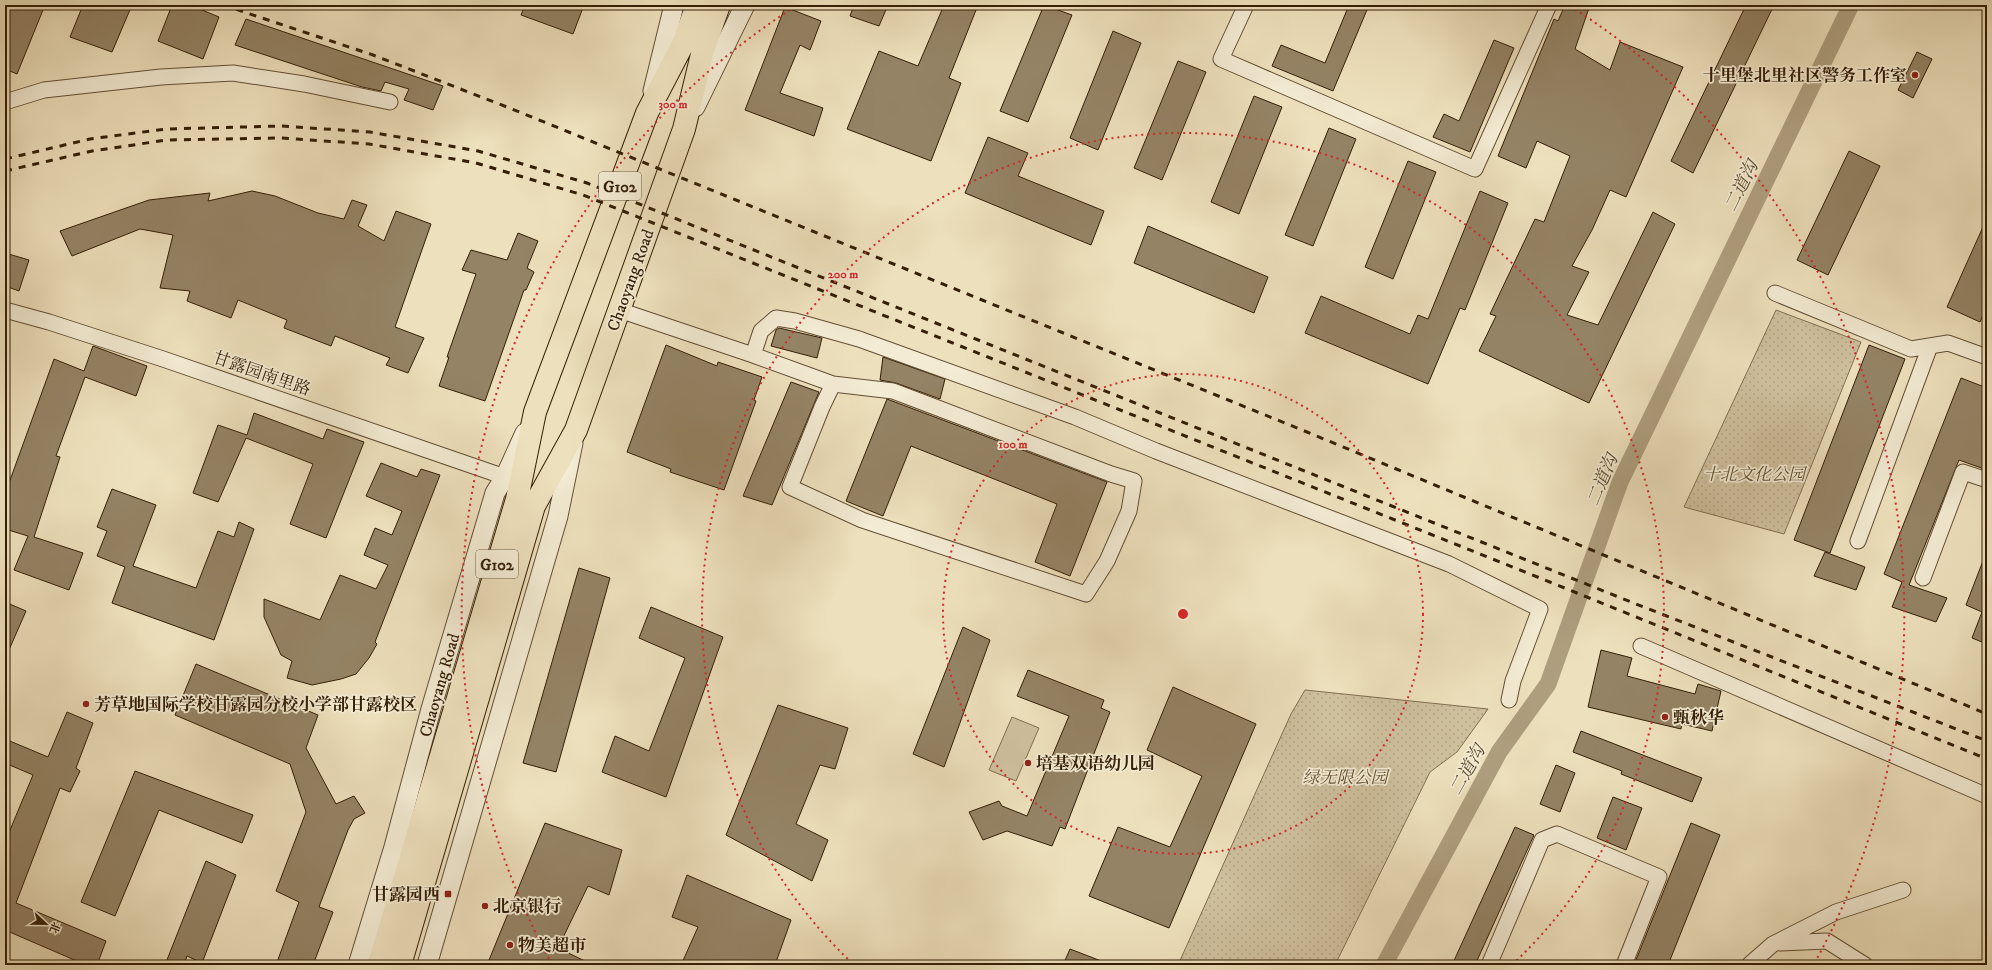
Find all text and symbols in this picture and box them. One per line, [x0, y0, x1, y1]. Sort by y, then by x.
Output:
place label: 十里堡北里社区警务工作室 [1703, 65, 1907, 87]
marker: 十里堡北里社区警务工作室 [1910, 70, 1920, 80]
text: 300 m [659, 97, 687, 112]
water label: 二道沟 [1720, 155, 1765, 216]
road number: G102 [599, 172, 641, 200]
street label: Chaoyang Road [602, 226, 660, 334]
text: 200 m [828, 267, 858, 282]
street label: 甘露园南里路 [210, 347, 313, 401]
text: 100 m [999, 437, 1027, 452]
water label: 二道沟 [1583, 448, 1624, 510]
park label: 十北文化公园 [1703, 464, 1808, 486]
road number: G102 [476, 550, 518, 578]
centre of rings [1176, 607, 1190, 621]
street label: Chaoyang Road [415, 630, 465, 740]
place label: 芳草地国际学校甘露园分校小学部甘露校区 [94, 694, 417, 716]
marker: 芳草地国际学校甘露园分校小学部甘露校区 [81, 699, 91, 709]
place label: 甄秋华 [1673, 707, 1724, 729]
marker: 甄秋华 [1660, 712, 1670, 722]
water label: 二道沟 [1445, 739, 1492, 799]
place label: 培基双语幼儿园 [1036, 753, 1155, 775]
marker: 培基双语幼儿园 [1023, 758, 1033, 768]
park label: 绿无限公园 [1303, 767, 1390, 789]
place label: 甘露园西 [372, 884, 440, 906]
marker: 甘露园西 [443, 889, 453, 899]
place label: 北京银行 [493, 896, 561, 918]
marker: 北京银行 [480, 901, 490, 911]
north arrow [26, 904, 66, 944]
text: 北 [46, 920, 63, 935]
place label: 物美超市 [518, 935, 586, 957]
marker: 物美超市 [505, 940, 515, 950]

